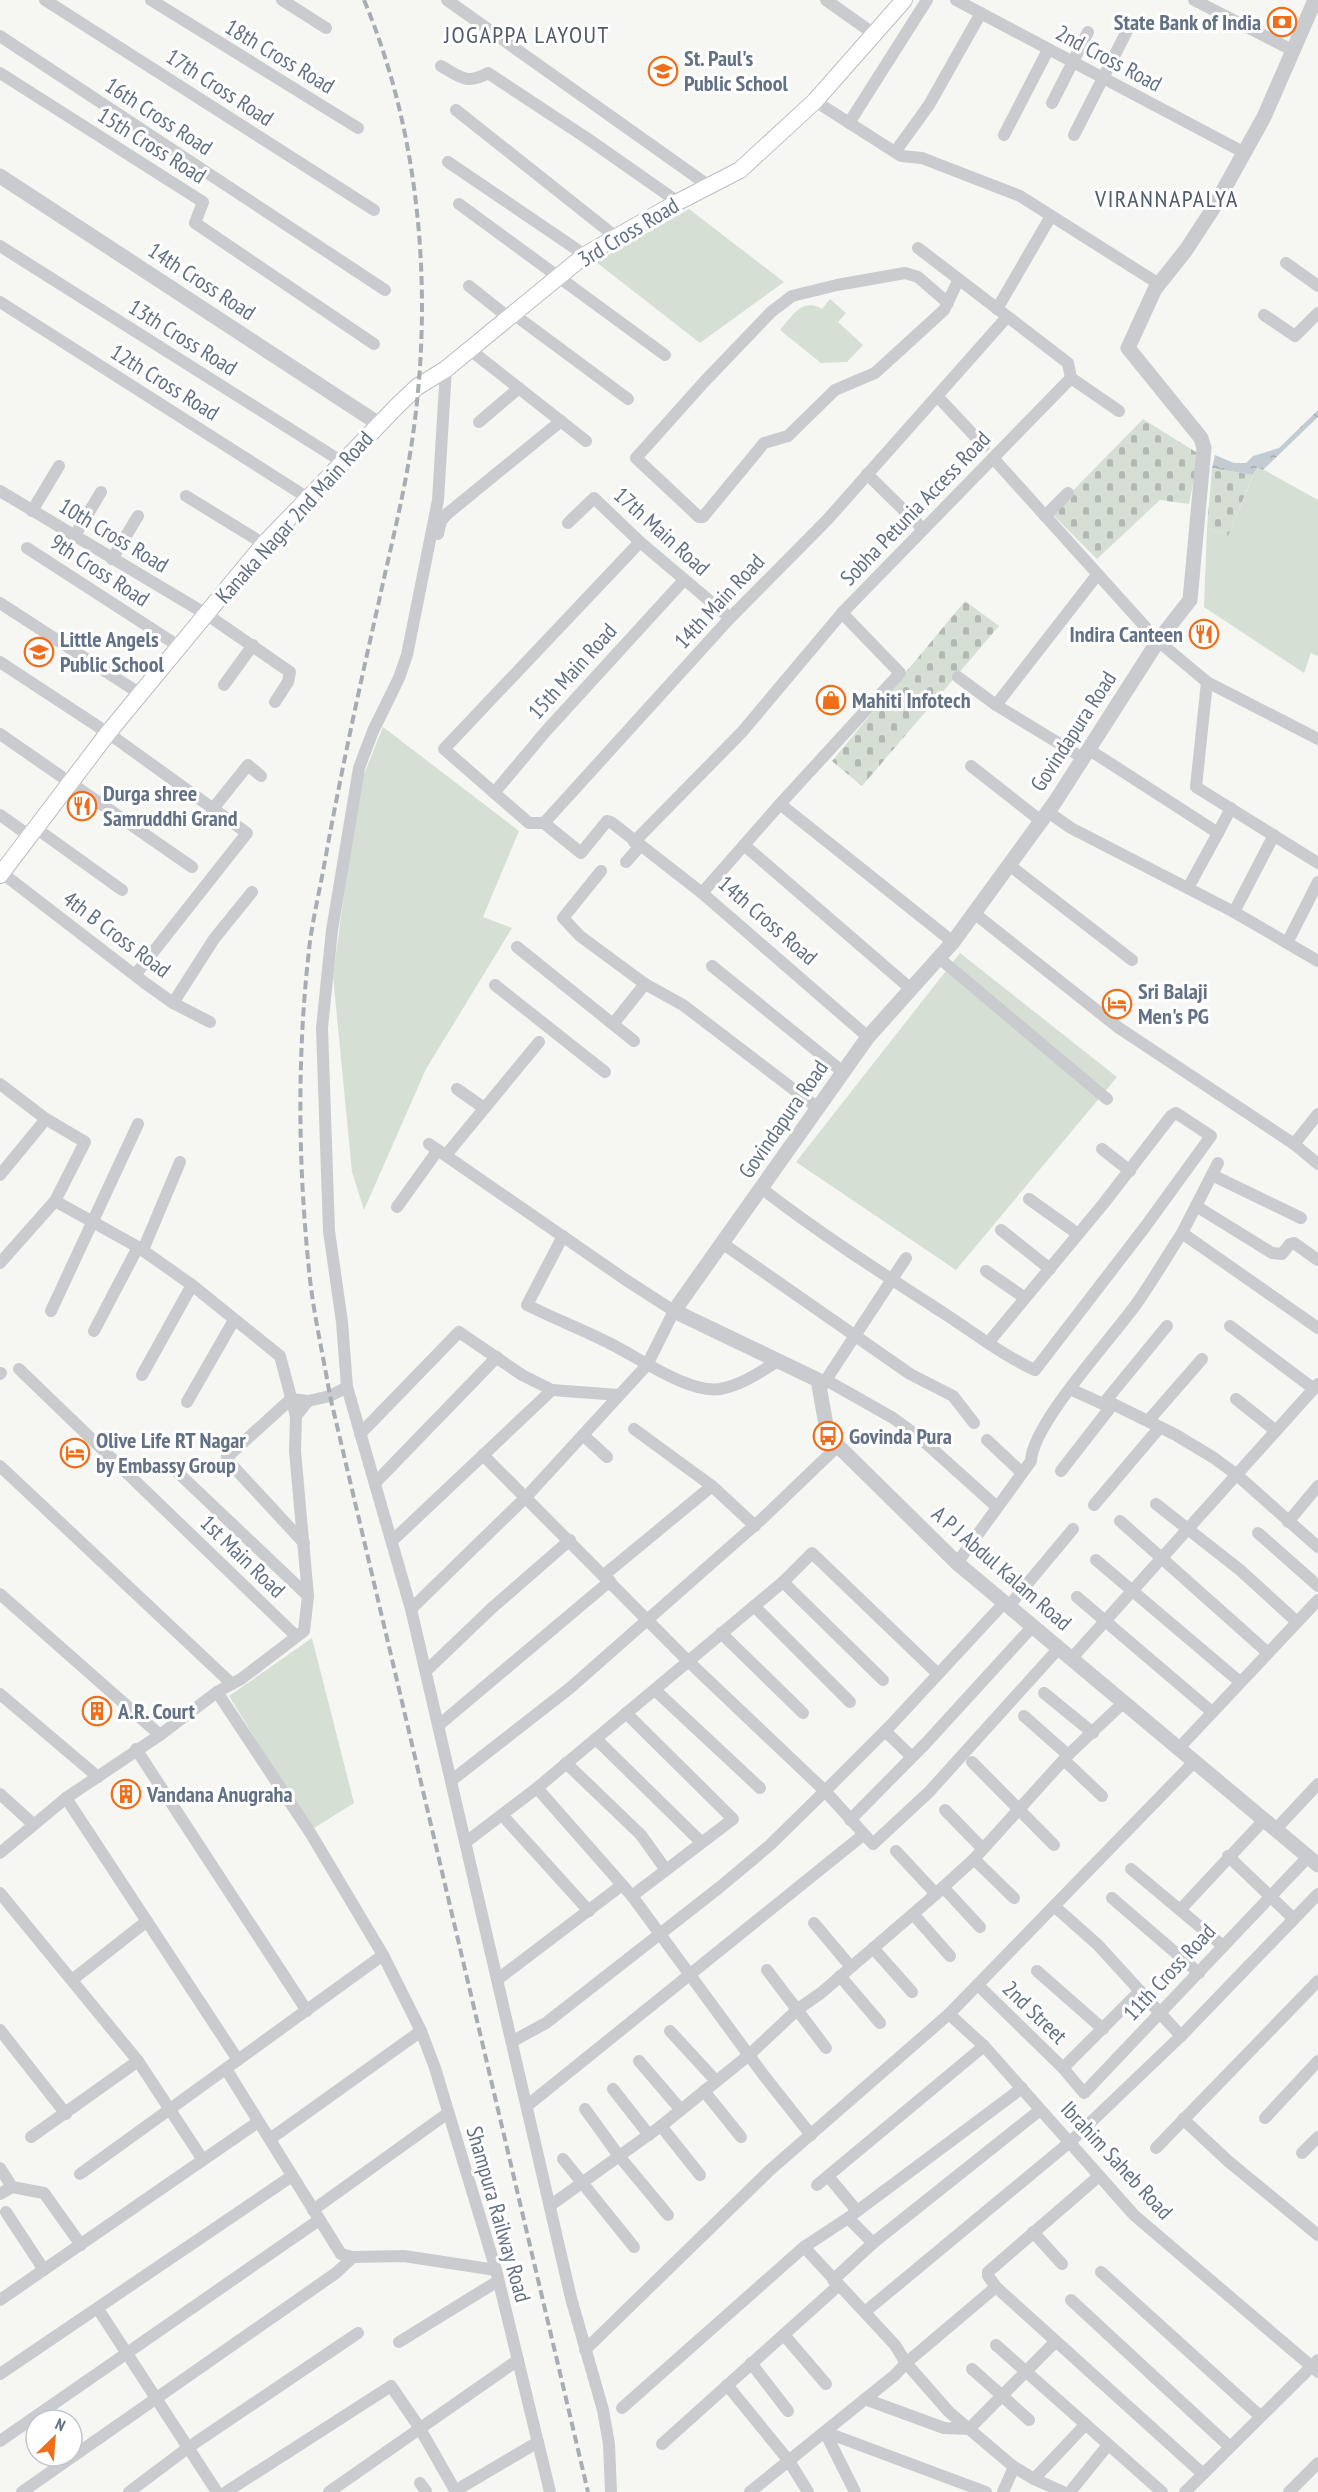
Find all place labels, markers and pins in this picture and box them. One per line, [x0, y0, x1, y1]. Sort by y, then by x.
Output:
bank icon: State Bank of India [1266, 6, 1298, 38]
place label: State Bank of India [1114, 8, 1261, 36]
place label: St. Paul's Public School [684, 44, 788, 97]
school or university icon: St. Paul's Public School [647, 55, 679, 87]
restaurant icon: Indira Canteen [1188, 618, 1220, 650]
place label: Indira Canteen [1069, 620, 1183, 648]
place label: Little Angels Public School [60, 625, 164, 678]
school or university icon: Little Angels Public School [23, 636, 55, 668]
shop icon: Mahiti Infotech [815, 684, 847, 716]
place label: Mahiti Infotech [852, 686, 971, 714]
place label: Durga shree Samruddhi Grand [103, 779, 238, 832]
restaurant icon: Durga shree Samruddhi Grand [66, 790, 98, 822]
place label: Sri Balaji Men's PG [1138, 977, 1209, 1030]
hotel icon: Sri Balaji Men's PG [1101, 988, 1133, 1020]
bus stop icon: Govinda Pura [812, 1420, 844, 1452]
place label: Govinda Pura [849, 1422, 952, 1450]
place label: Olive Life RT Nagar by Embassy Group [96, 1426, 246, 1479]
hotel icon: Olive Life RT Nagar by Embassy Group [59, 1437, 91, 1469]
building icon: A.R. Court [81, 1695, 113, 1727]
place label: A.R. Court [117, 1697, 196, 1725]
building icon: Vandana Anugraha [110, 1778, 142, 1810]
place label: Vandana Anugraha [146, 1780, 293, 1808]

